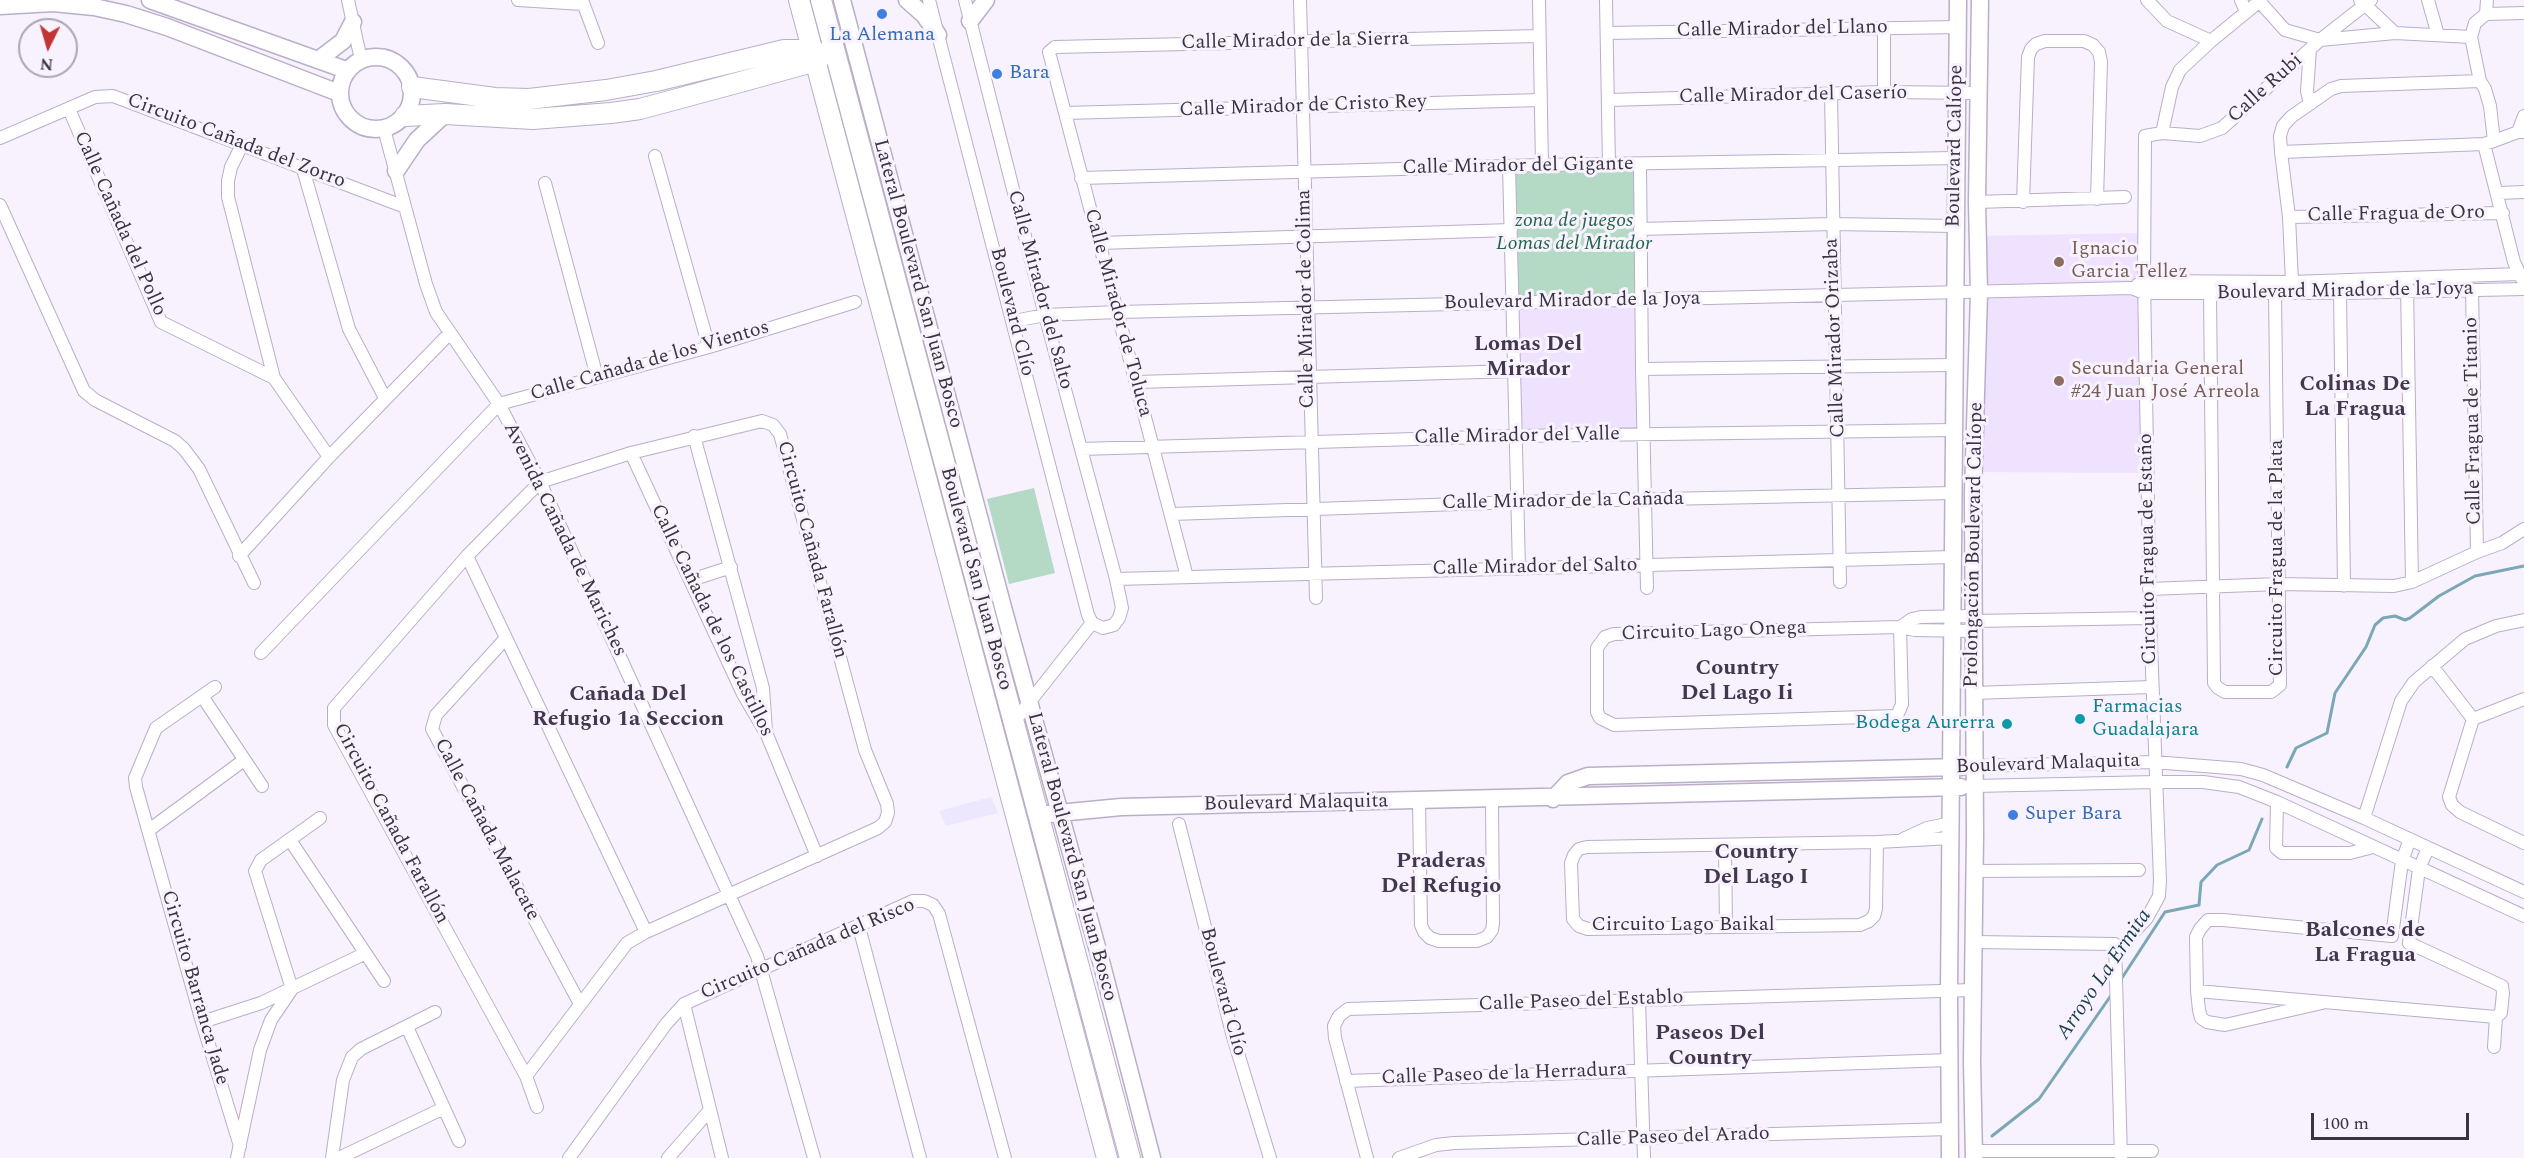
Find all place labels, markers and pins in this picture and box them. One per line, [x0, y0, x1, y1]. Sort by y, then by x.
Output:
marker: La Alemana [875, 7, 889, 21]
place label: La Alemana [829, 24, 935, 48]
place label: Bara [1009, 62, 1050, 86]
marker: Bara [990, 67, 1004, 81]
place label: Ignacio Garcia Tellez [2071, 238, 2188, 285]
marker: Ignacio Garcia Tellez [2052, 255, 2066, 269]
place label: Secundaria General #24 Juan José Arreola [2071, 358, 2260, 405]
marker: Secundaria General #24 Juan José Arreola [2052, 374, 2066, 388]
place label: Farmacias Guadalajara [2092, 696, 2199, 743]
place label: Bodega Aurerra [1855, 712, 1995, 736]
marker: Farmacias Guadalajara [2073, 712, 2087, 726]
marker: Bodega Aurerra [2000, 717, 2014, 731]
place label: Super Bara [2025, 803, 2122, 827]
marker: Super Bara [2006, 808, 2020, 822]

